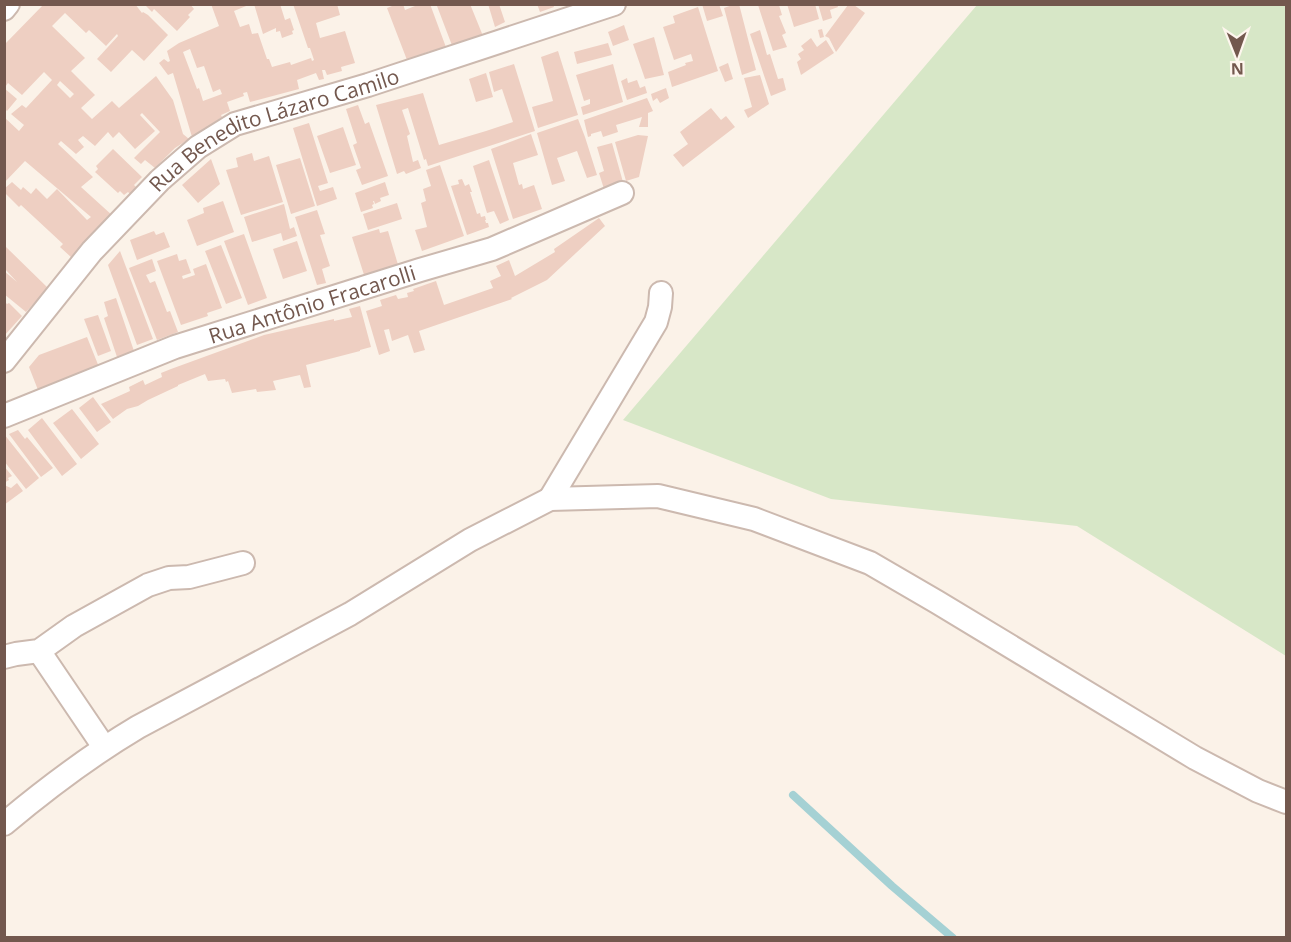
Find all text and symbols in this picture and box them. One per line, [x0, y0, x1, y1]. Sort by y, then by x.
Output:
north arrow [1207, 24, 1267, 84]
text: N [1231, 58, 1244, 80]
street label: Rua Benedito Lázaro Camilo [142, 62, 403, 198]
street label: Rua Antônio Fracarolli [205, 258, 419, 350]

